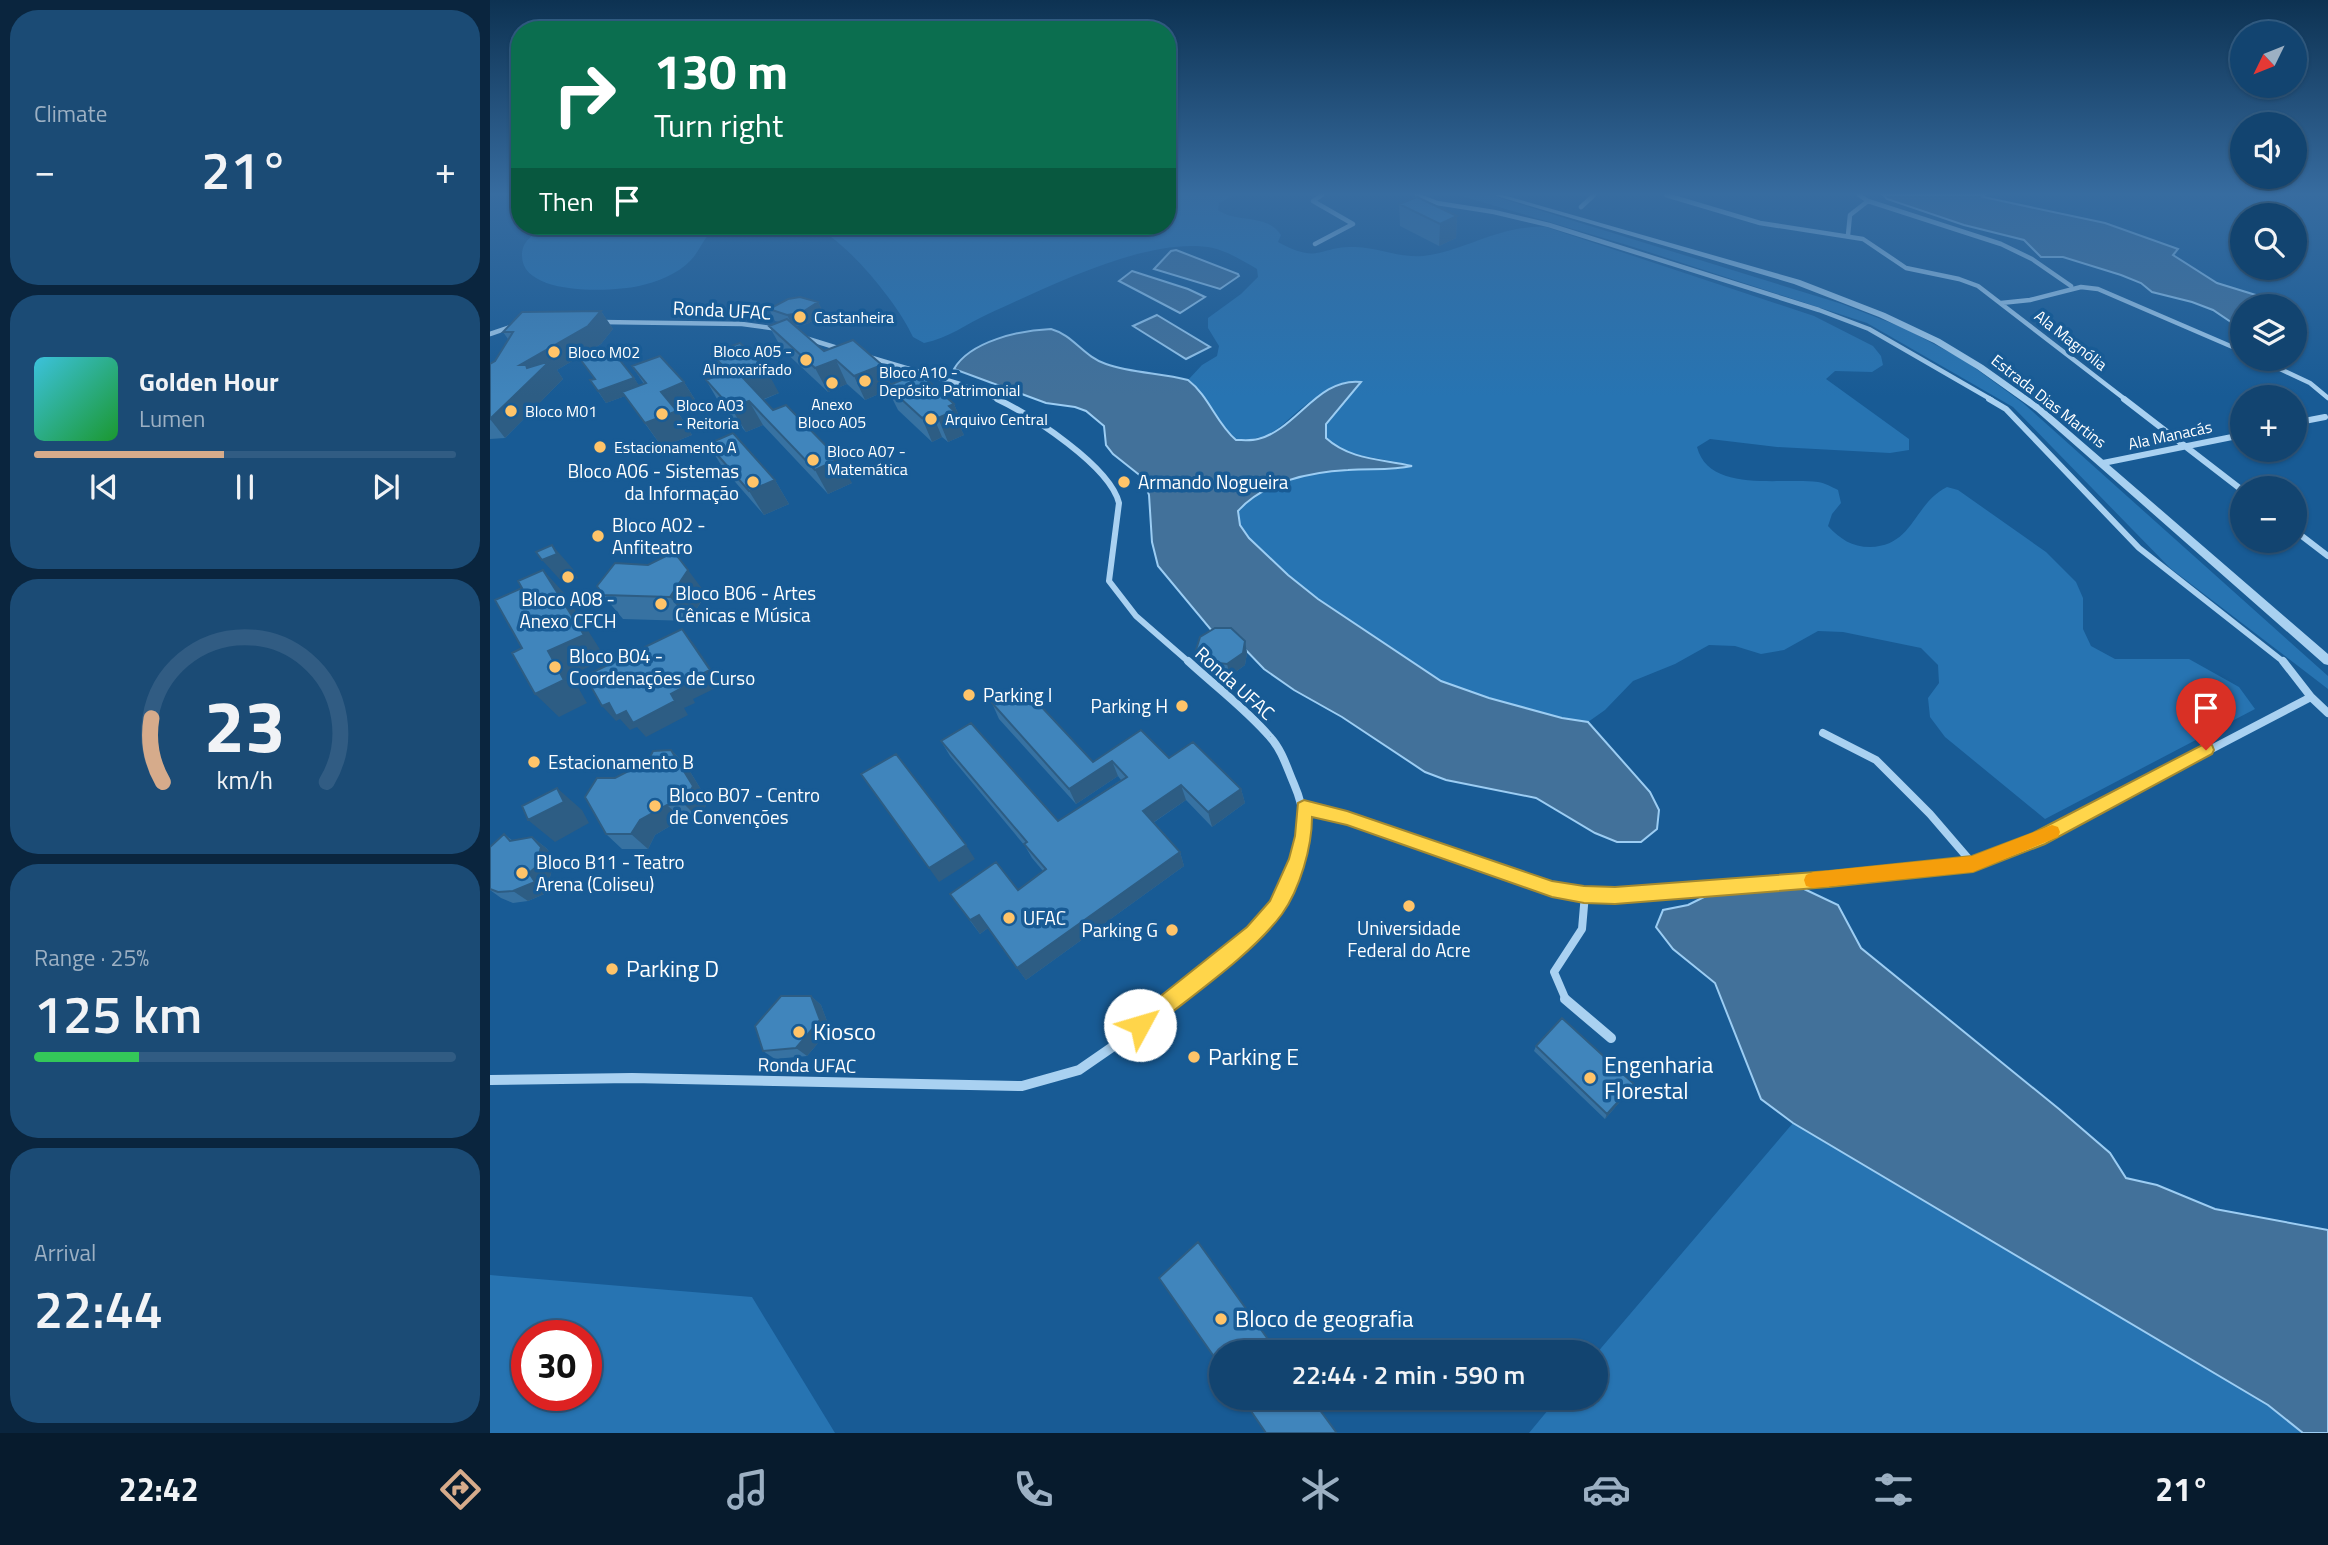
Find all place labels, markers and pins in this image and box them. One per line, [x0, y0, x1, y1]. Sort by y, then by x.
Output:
place label: Castanheira [814, 305, 894, 329]
marker: Castanheira [792, 309, 808, 325]
place label: Bloco A05 - Almoxarifado [703, 339, 792, 381]
place label: Bloco M02 [568, 340, 640, 364]
marker: Bloco M02 [546, 344, 562, 360]
marker: Bloco A05 - Almoxarifado [798, 352, 814, 368]
place label: Bloco A10 - Depósito Patrimonial [879, 360, 1021, 402]
marker: Bloco A10 - Depósito Patrimonial [857, 373, 873, 389]
marker: Anexo Bloco A05 [824, 375, 840, 391]
place label: Anexo Bloco A05 [798, 392, 866, 434]
place label: Bloco A03 - Reitoria [676, 393, 744, 435]
place label: Bloco M01 [525, 399, 597, 423]
marker: Bloco M01 [503, 403, 519, 419]
marker: Bloco A03 - Reitoria [654, 406, 670, 422]
place label: Arquivo Central [945, 407, 1048, 431]
marker: Arquivo Central [923, 411, 939, 427]
place label: Estacionamento A [614, 435, 737, 459]
marker: Estacionamento A [592, 439, 608, 455]
place label: Bloco A07 - Matemática [827, 439, 908, 481]
marker: Bloco A07 - Matemática [805, 452, 821, 468]
place label: Bloco A06 - Sistemas da Informação [567, 456, 739, 507]
place label: Armando Nogueira [1138, 467, 1289, 496]
marker: Bloco A06 - Sistemas da Informação [745, 474, 761, 490]
marker: Armando Nogueira [1116, 474, 1132, 490]
place label: Bloco A02 - Anfiteatro [612, 510, 706, 561]
marker: Bloco A02 - Anfiteatro [590, 528, 606, 544]
marker: Bloco A08 - Anexo CFCH [560, 569, 576, 585]
place label: Bloco B06 - Artes Cênicas e Música [675, 578, 816, 629]
place label: Bloco A08 - Anexo CFCH [520, 584, 616, 635]
marker: Bloco B06 - Artes Cênicas e Música [653, 596, 669, 612]
place label: Bloco B04 - Coordenações de Curso [569, 641, 755, 692]
marker: Bloco B04 - Coordenações de Curso [547, 659, 563, 675]
pin [2176, 678, 2236, 750]
place label: Parking I [983, 680, 1052, 709]
marker: Parking I [961, 687, 977, 703]
place label: Parking H [1090, 691, 1168, 720]
marker: Parking H [1174, 698, 1190, 714]
place label: Estacionamento B [548, 747, 694, 776]
marker: Estacionamento B [526, 754, 542, 770]
place label: Bloco B07 - Centro de Convenções [669, 780, 820, 831]
marker: Bloco B07 - Centro de Convenções [647, 798, 663, 814]
place label: Bloco B11 - Teatro Arena (Coliseu) [536, 847, 685, 898]
marker: Bloco B11 - Teatro Arena (Coliseu) [514, 865, 530, 881]
marker: Universidade Federal do Acre [1401, 898, 1417, 914]
place label: UFAC [1023, 903, 1066, 932]
marker: UFAC [1001, 910, 1017, 926]
place label: Universidade Federal do Acre [1347, 913, 1471, 964]
place label: Parking G [1082, 915, 1158, 944]
marker: Parking G [1164, 922, 1180, 938]
place label: Parking D [626, 951, 719, 986]
marker: Parking D [604, 961, 620, 977]
place label: Kiosco [813, 1014, 876, 1049]
marker: Kiosco [791, 1024, 807, 1040]
place label: Parking E [1208, 1039, 1299, 1074]
place label: Engenharia Florestal [1604, 1047, 1714, 1108]
marker: Parking E [1186, 1049, 1202, 1065]
marker: Engenharia Florestal [1582, 1070, 1598, 1086]
place label: Bloco de geografia [1235, 1301, 1414, 1336]
marker: Bloco de geografia [1213, 1311, 1229, 1327]

